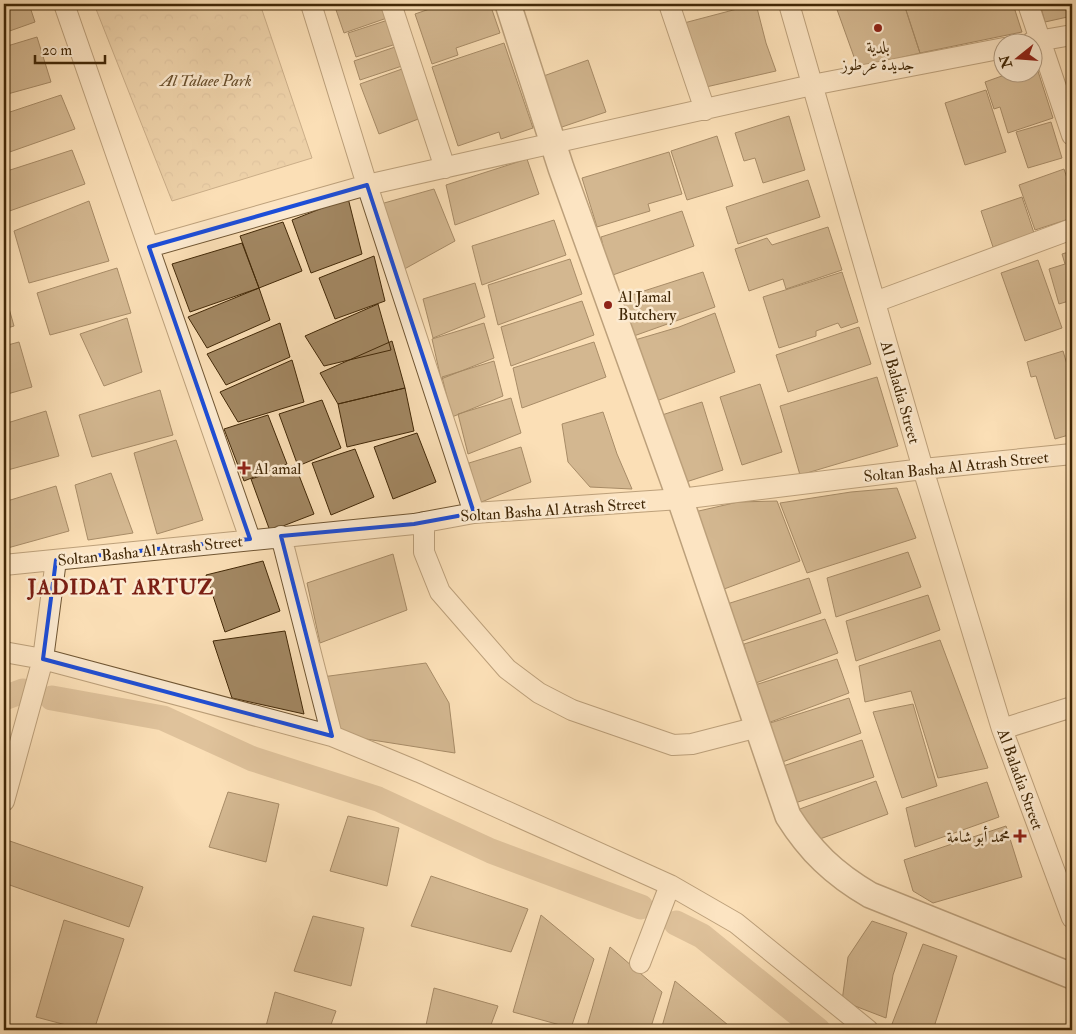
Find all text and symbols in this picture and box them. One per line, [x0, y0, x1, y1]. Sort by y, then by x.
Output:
marker: بلدية جديدة عرطوز [872, 22, 884, 34]
scale bar [35, 32, 105, 64]
north arrow [994, 32, 1044, 82]
place label: بلدية جديدة عرطوز [839, 37, 915, 76]
text: 20 m [42, 41, 72, 60]
text: N [996, 53, 1016, 71]
park label: Al Talaee Park [158, 71, 252, 91]
place label: Al Jamal Butchery [617, 287, 677, 325]
marker: Al Jamal Butchery [602, 299, 614, 311]
street label: Al Baladia Street [876, 338, 924, 446]
street label: Soltan Basha Al Atrash Street [863, 447, 1050, 487]
place label: Al amal [253, 459, 301, 479]
marker: Al amal [238, 462, 250, 474]
street label: Soltan Basha Al Atrash Street [460, 494, 647, 526]
street label: Soltan Basha Al Atrash Street [57, 531, 244, 571]
district label: JADIDAT ARTUZ [27, 574, 214, 601]
street label: Al Baladia Street [992, 725, 1048, 833]
place label: محمد أبو شامة [947, 825, 1010, 847]
marker: محمد أبو شامة [1014, 830, 1026, 842]

